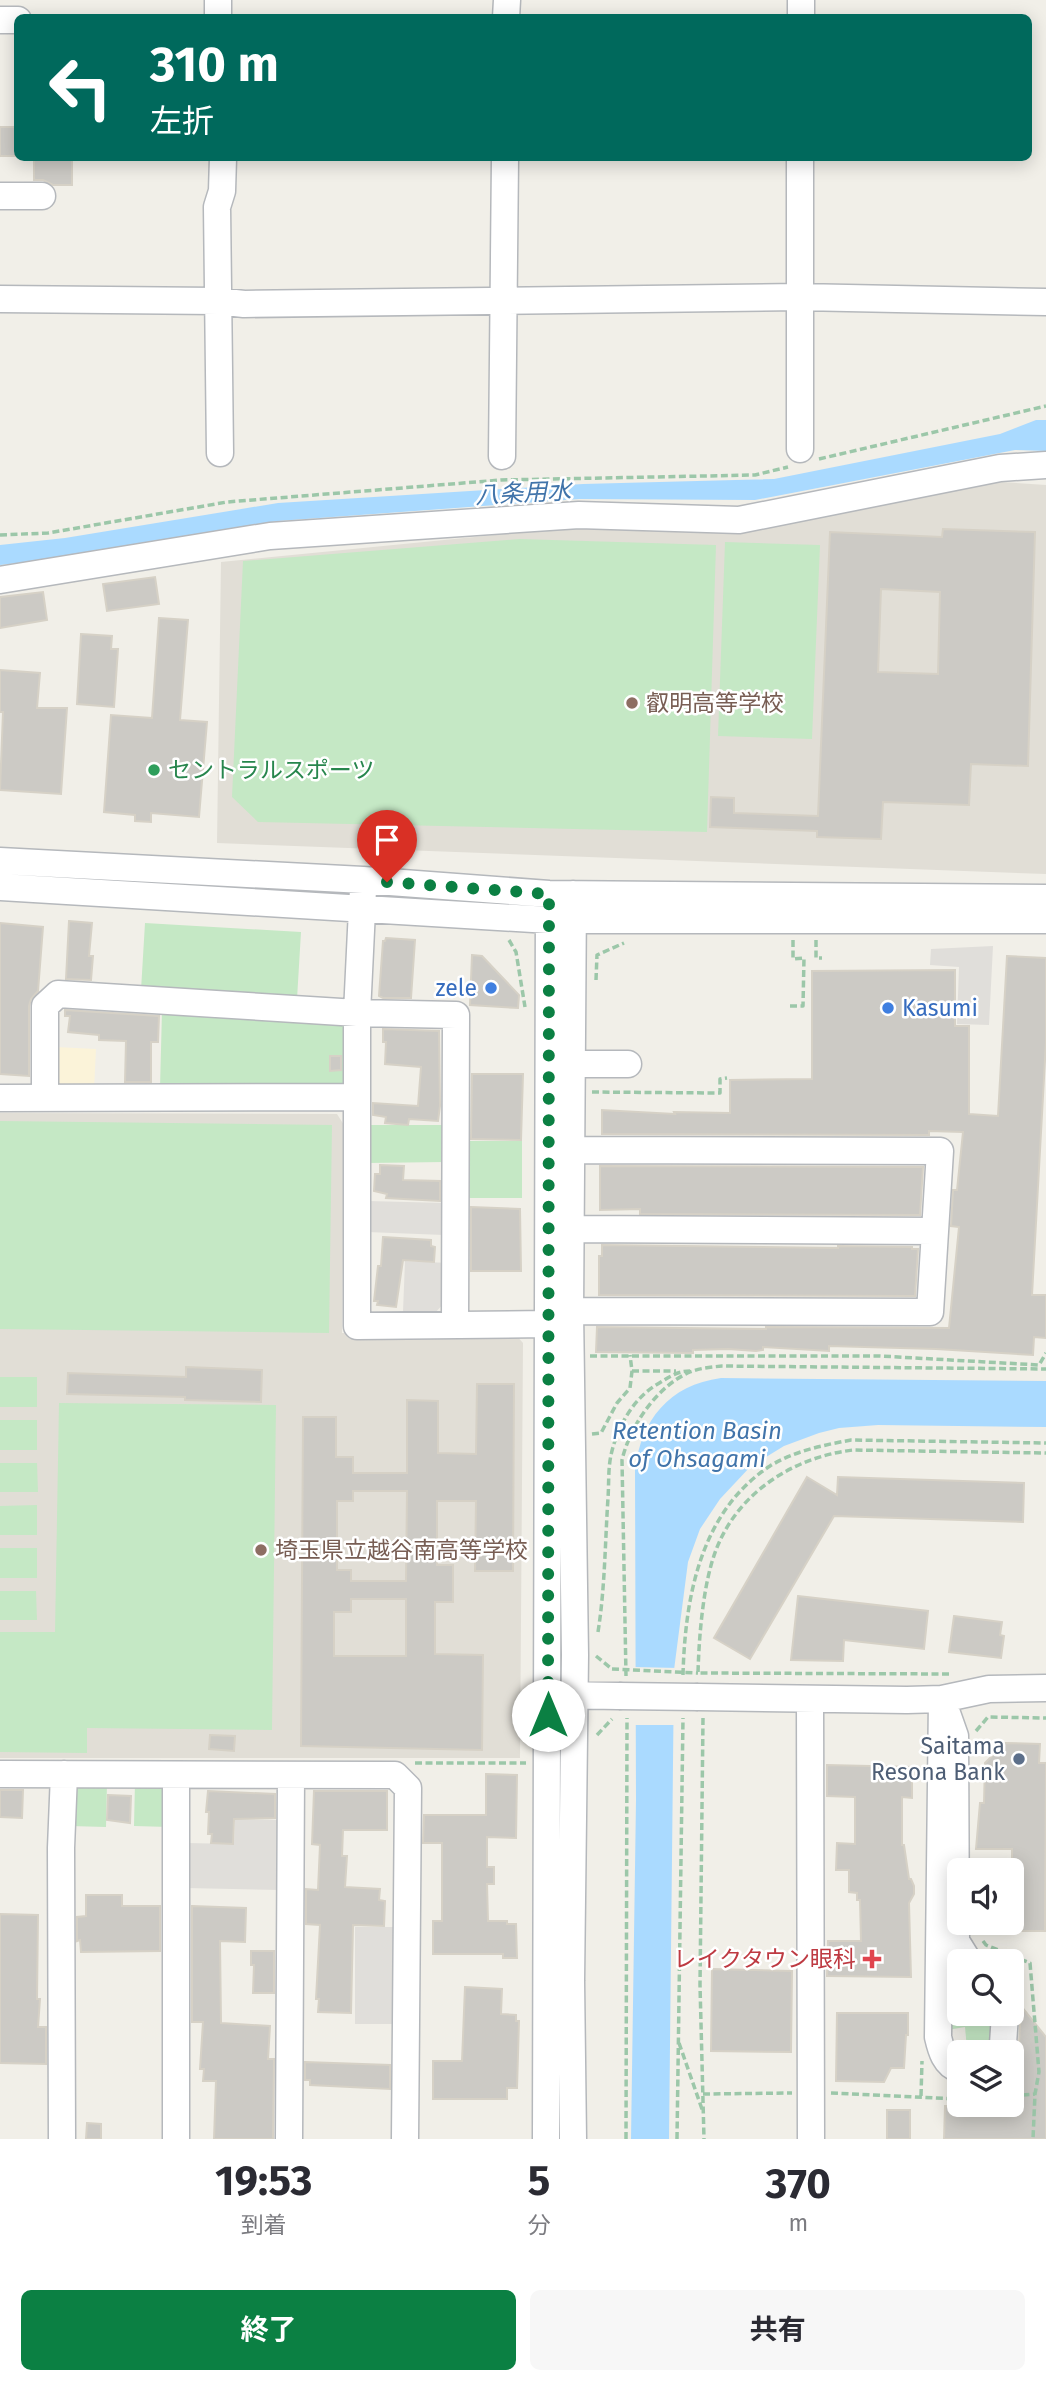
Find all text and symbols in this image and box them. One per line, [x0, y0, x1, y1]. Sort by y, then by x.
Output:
text: 310 m [150, 35, 279, 94]
icon: left [35, 42, 126, 133]
text: 左折 [150, 102, 214, 140]
water label: 八条用水 [474, 476, 575, 509]
place label: 叡明高等学校 [646, 689, 784, 717]
marker: 叡明高等学校 [624, 695, 640, 711]
place label: セントラルスポーツ [168, 756, 375, 784]
marker: セントラルスポーツ [146, 762, 162, 778]
pin [357, 810, 417, 882]
icon: arrive [368, 821, 406, 859]
place label: zele [435, 974, 477, 1002]
marker: zele [483, 980, 499, 996]
place label: Kasumi [902, 994, 978, 1022]
marker: Kasumi [880, 1000, 896, 1016]
water label: Retention Basin of Ohsagami [612, 1417, 782, 1473]
place label: 埼玉県立越谷南高等学校 [275, 1536, 528, 1564]
marker: 埼玉県立越谷南高等学校 [253, 1542, 269, 1558]
position arrow [511, 1678, 585, 1752]
place label: Saitama Resona Bank [871, 1732, 1005, 1786]
marker: Saitama Resona Bank [1011, 1751, 1027, 1767]
map controls [947, 1858, 1024, 2117]
button: sound [947, 1858, 1024, 1935]
place label: レイクタウン眼科 [673, 1945, 856, 1973]
marker: レイクタウン眼科 [862, 1949, 882, 1969]
button: search [947, 1949, 1024, 2026]
button: layers [947, 2040, 1024, 2117]
text: 19:53 [215, 2156, 312, 2206]
text: 5 [528, 2156, 550, 2206]
text: 370 [766, 2159, 831, 2209]
text: m [788, 2209, 808, 2237]
text: 到着 [241, 2211, 287, 2239]
text: 分 [528, 2211, 551, 2239]
button: 終了 [21, 2290, 516, 2370]
button: 共有 [530, 2290, 1025, 2370]

